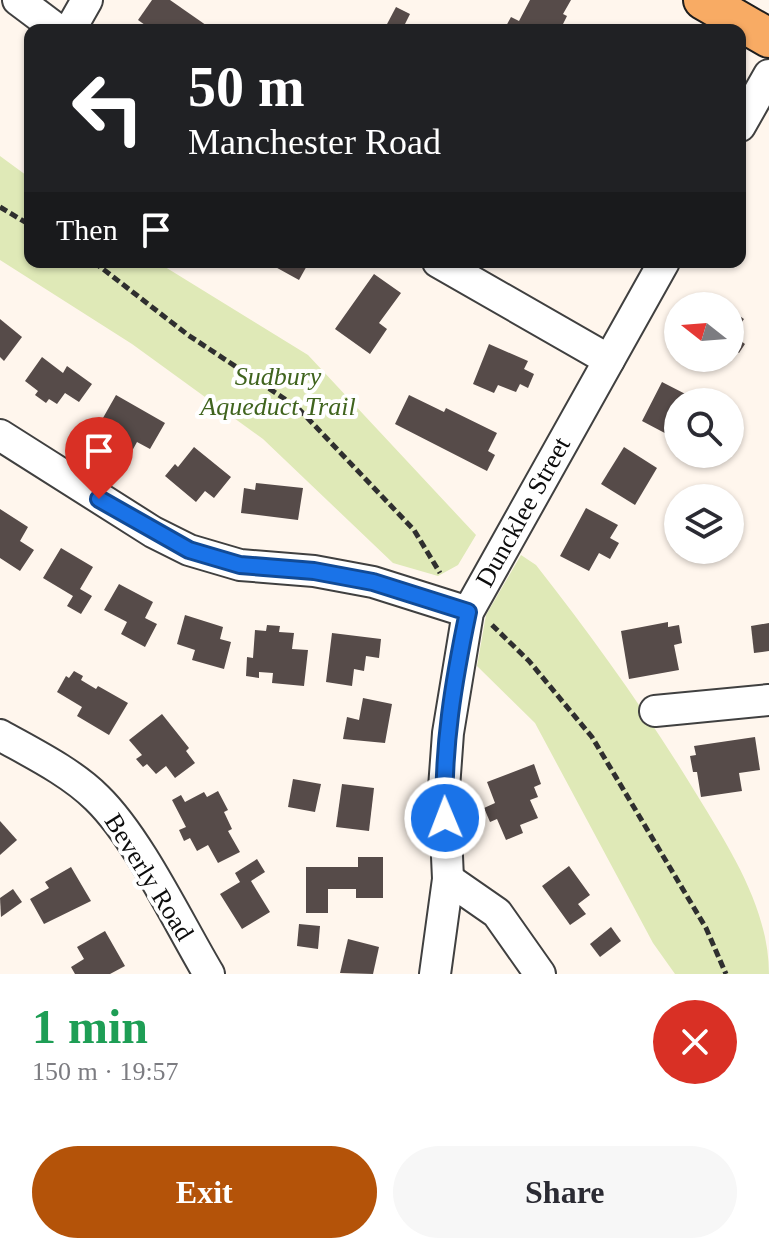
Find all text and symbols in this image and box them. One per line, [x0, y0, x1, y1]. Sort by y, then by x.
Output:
icon: left [56, 56, 160, 160]
text: 50 m [188, 56, 305, 118]
text: Manchester Road [188, 122, 441, 162]
icon: arrive [134, 208, 178, 252]
text: Then [56, 213, 118, 246]
north arrow [664, 292, 744, 372]
map controls [664, 292, 744, 564]
park label: Sudbury Aqueduct Trail [198, 362, 356, 421]
button: search [664, 388, 744, 468]
pin [65, 417, 133, 499]
icon: arrive [77, 429, 121, 473]
street label: Duncklee Street [470, 431, 576, 592]
button: layers [664, 484, 744, 564]
position arrow [403, 776, 487, 860]
street label: Beverly Road [99, 808, 199, 946]
text: 1 min [32, 1000, 148, 1053]
button: close [653, 1000, 737, 1084]
text: 150 m · 19:57 [32, 1057, 179, 1086]
button: Exit [32, 1146, 377, 1238]
button: Share [393, 1146, 737, 1238]

